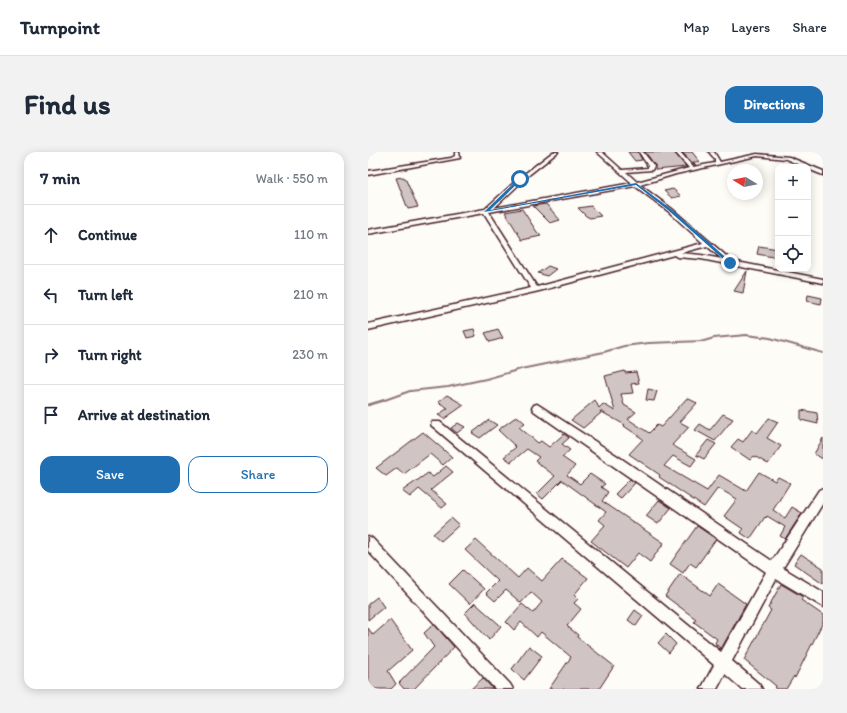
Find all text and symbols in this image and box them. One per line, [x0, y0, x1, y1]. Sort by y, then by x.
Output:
text: Turnpoint [20, 16, 100, 39]
text: Map [684, 19, 709, 36]
text: Layers [731, 19, 770, 36]
text: Share [792, 19, 827, 36]
button: Directions [725, 86, 823, 123]
text: Find us [24, 87, 111, 121]
north arrow [727, 164, 763, 200]
map controls [775, 164, 811, 272]
button: + [775, 164, 811, 200]
text: 7 min [40, 168, 80, 188]
route start [511, 170, 529, 188]
text: Walk · 550 m [256, 171, 328, 186]
button: − [775, 200, 811, 236]
icon: ahead [40, 224, 62, 246]
text: Continue [78, 226, 137, 244]
text: 110 m [294, 227, 328, 242]
button: locate [775, 236, 811, 272]
route end [721, 254, 739, 272]
icon: left [40, 284, 62, 306]
text: Turn left [78, 286, 133, 304]
text: 210 m [293, 287, 328, 302]
icon: right [40, 344, 62, 366]
text: Turn right [78, 346, 142, 364]
text: 230 m [292, 347, 328, 362]
icon: arrive [40, 404, 62, 426]
text: Arrive at destination [78, 406, 210, 424]
button: Save [40, 456, 180, 493]
button: Share [188, 456, 328, 493]

